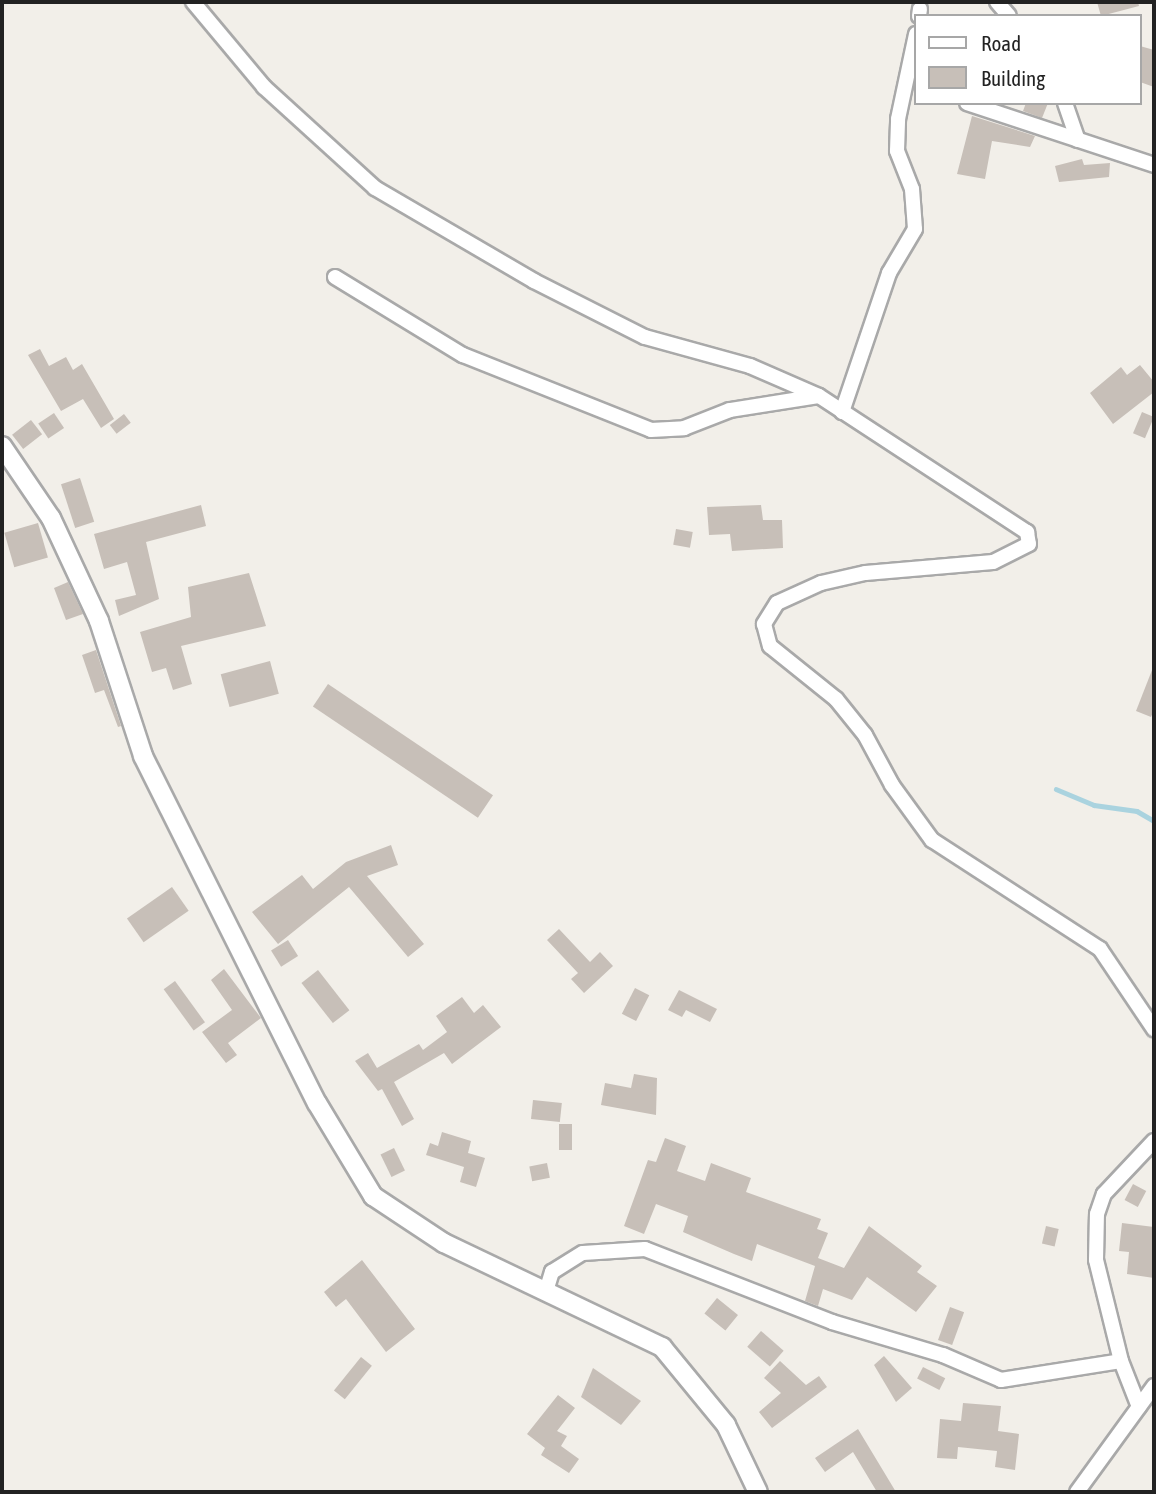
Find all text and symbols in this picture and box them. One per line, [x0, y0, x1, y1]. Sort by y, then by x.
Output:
legend [914, 14, 1142, 105]
text: Road [981, 31, 1021, 55]
text: Building [981, 66, 1045, 90]

